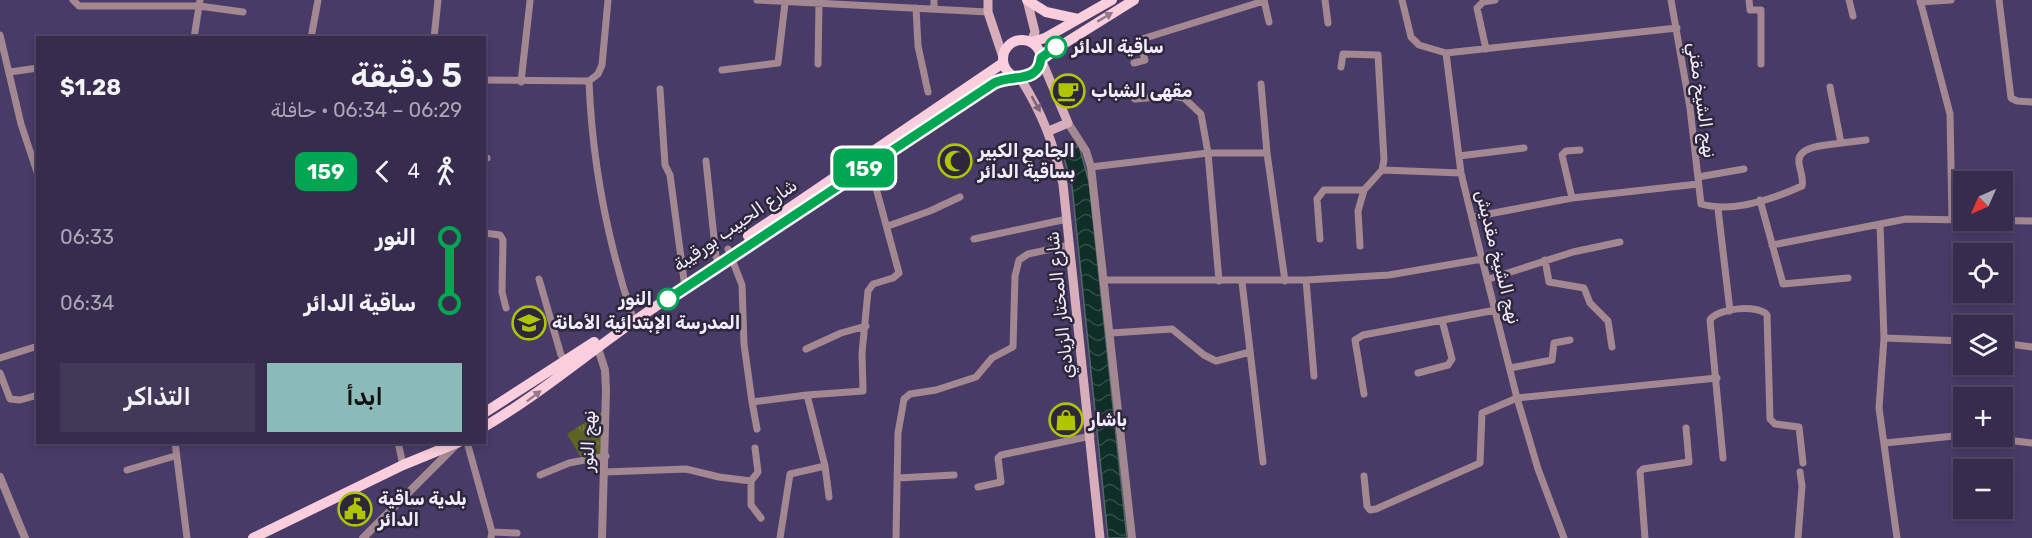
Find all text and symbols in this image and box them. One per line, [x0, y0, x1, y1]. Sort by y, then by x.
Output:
one-way arrow [1097, 12, 1113, 23]
marker: ساقية الدائر [1045, 36, 1067, 58]
place label: ساقية الدائر [1071, 36, 1164, 58]
street label: نهج الشيخ مقني [1681, 41, 1721, 160]
text: 5 دقيقة [350, 56, 462, 95]
cafe icon: مقهى الشباب [1050, 73, 1086, 109]
text: $1.28 [60, 74, 121, 101]
place label: مقهى الشباب [1091, 80, 1192, 102]
one-way arrow [1031, 96, 1041, 113]
text: 06:29 – 06:34 · حافلة [271, 98, 462, 122]
place label: الجامع الكبير بساقية الدائر [977, 140, 1075, 183]
mosque icon: الجامع الكبير بساقية الدائر [937, 143, 973, 179]
line badge: 159 [830, 148, 898, 188]
icon: back [366, 155, 399, 188]
icon: walk [429, 155, 462, 188]
text: 159 [845, 156, 883, 181]
text: 159 [307, 159, 345, 184]
text: 4 [408, 159, 420, 183]
north arrow [1953, 171, 2013, 231]
map controls [1953, 171, 2013, 519]
street label: شارع الحبيب بورقيبة [669, 174, 802, 277]
street label: نهج الشيخ مقديش [1469, 188, 1525, 327]
text: النور [375, 224, 416, 251]
text: 06:33 [60, 225, 114, 249]
street label: شارع المختار الزيادي [1041, 230, 1080, 380]
button: locate [1953, 243, 2013, 303]
place label: النور [618, 288, 652, 310]
marker: النور [657, 288, 679, 310]
text: ساقية الدائر [304, 290, 416, 317]
text: 06:34 [60, 291, 114, 315]
school or university icon: المدرسة الإبتدائية الأمانة [511, 305, 547, 341]
place label: المدرسة الإبتدائية الأمانة [552, 312, 740, 334]
button: layers [1953, 315, 2013, 375]
button: التذاكر [60, 363, 255, 432]
button: ابدأ [267, 363, 462, 432]
button: + [1953, 387, 2013, 447]
one-way arrow [526, 389, 542, 402]
shop icon: باشار [1048, 402, 1084, 438]
place label: باشار [1088, 409, 1127, 431]
street label: نهج النور [576, 410, 601, 473]
button: − [1953, 459, 2013, 519]
place label: بلدية ساقية الدائر [377, 488, 467, 531]
public building icon: بلدية ساقية الدائر [337, 491, 373, 527]

